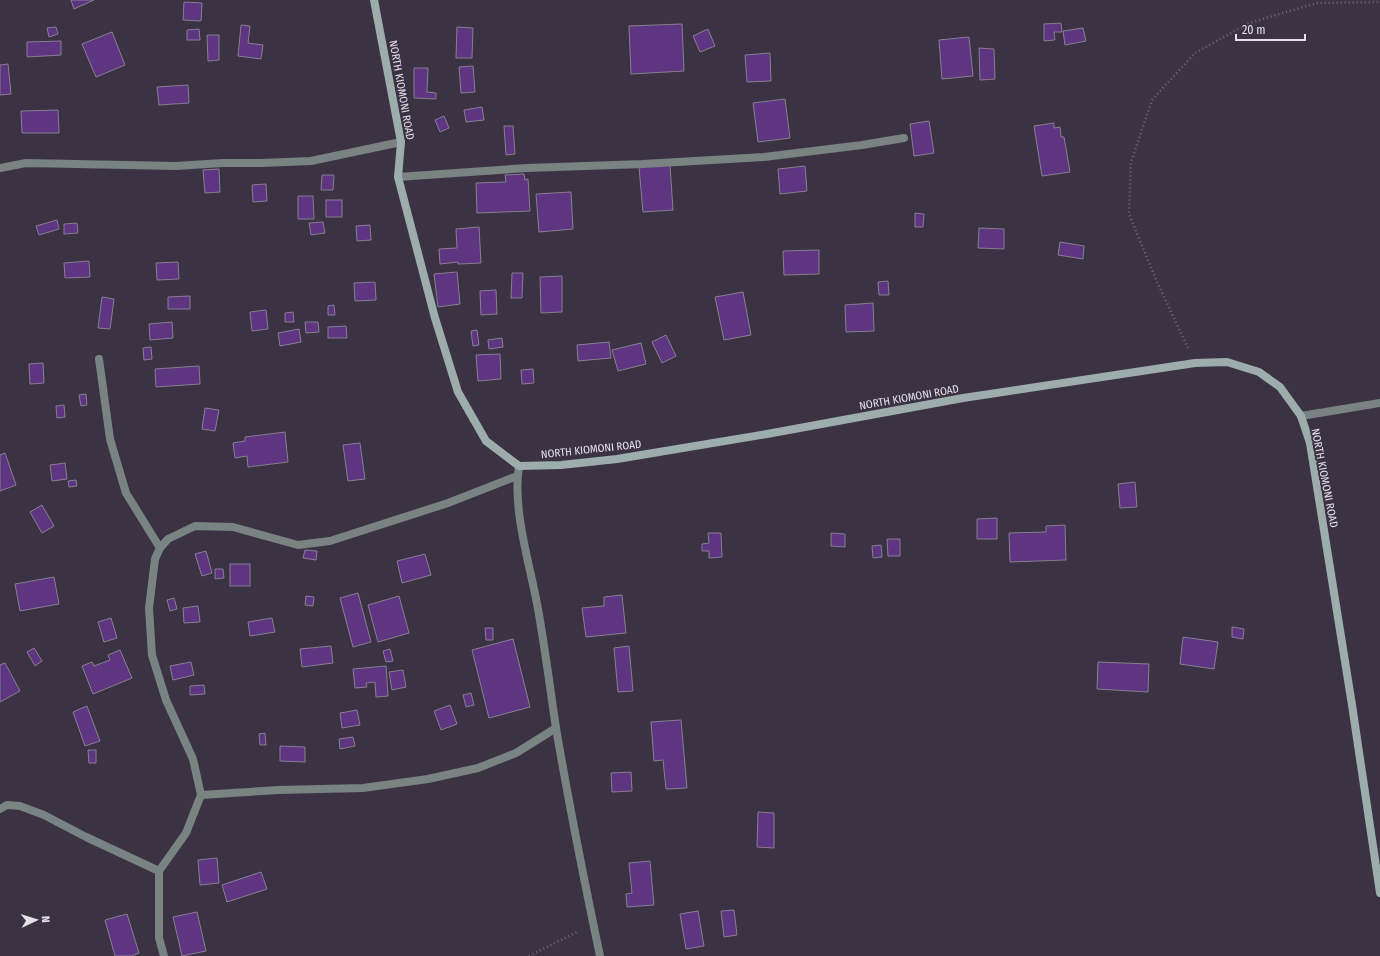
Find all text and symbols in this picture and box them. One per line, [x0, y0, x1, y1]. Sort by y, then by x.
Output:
scale bar [1236, 16, 1305, 42]
text: 20 m [1242, 23, 1266, 37]
street label: NORTH KIOMONI ROAD [386, 39, 417, 141]
street label: NORTH KIOMONI ROAD [858, 382, 960, 413]
street label: NORTH KIOMONI ROAD [1309, 427, 1341, 529]
street label: NORTH KIOMONI ROAD [540, 438, 642, 461]
north arrow [16, 900, 56, 940]
text: N [39, 916, 52, 923]

